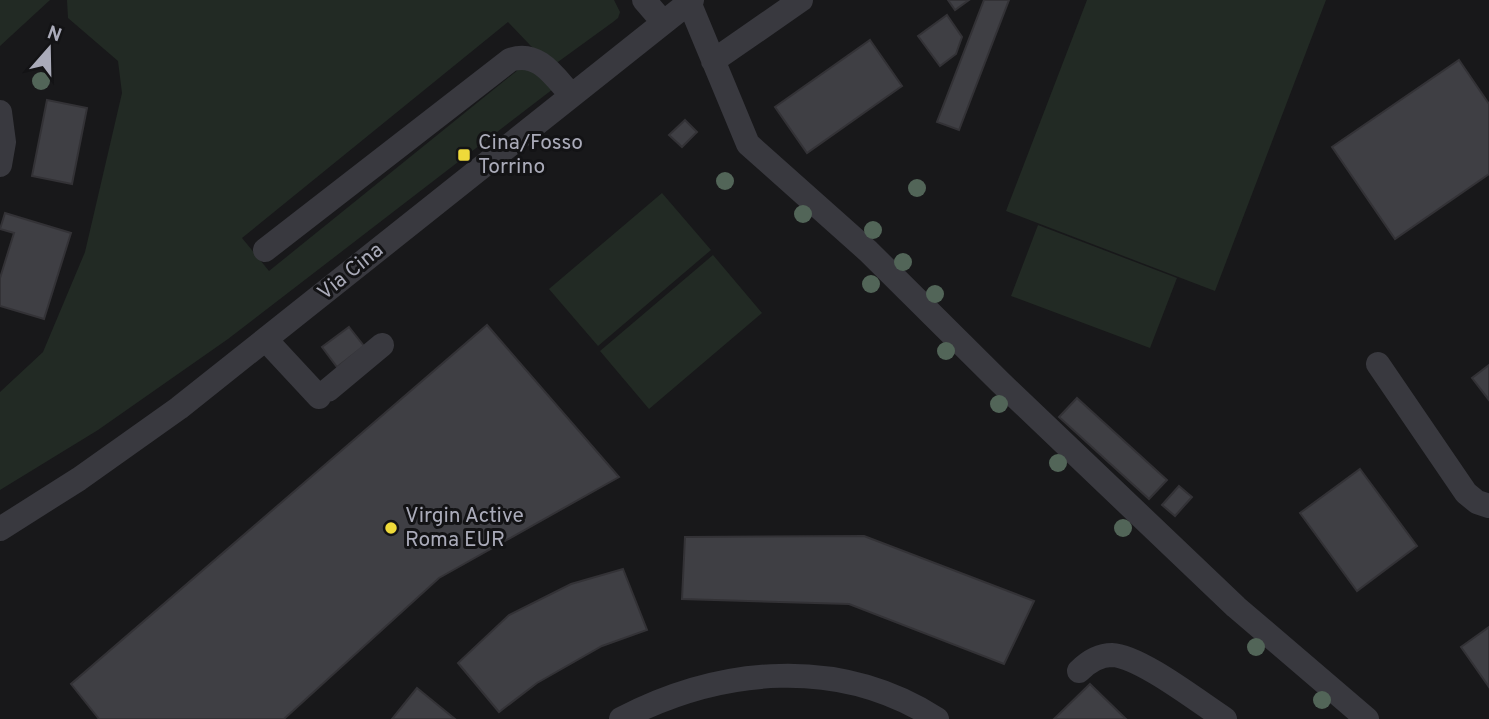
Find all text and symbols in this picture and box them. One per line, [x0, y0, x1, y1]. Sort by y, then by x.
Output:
north arrow [14, 14, 84, 84]
text: N [44, 21, 65, 49]
place label: Cina/Fosso Torrino [478, 130, 583, 181]
marker: Cina/Fosso Torrino [456, 147, 472, 163]
street label: Via Cina [313, 237, 389, 307]
place label: Virgin Active Roma EUR [405, 503, 524, 554]
marker: Virgin Active Roma EUR [383, 520, 399, 536]

